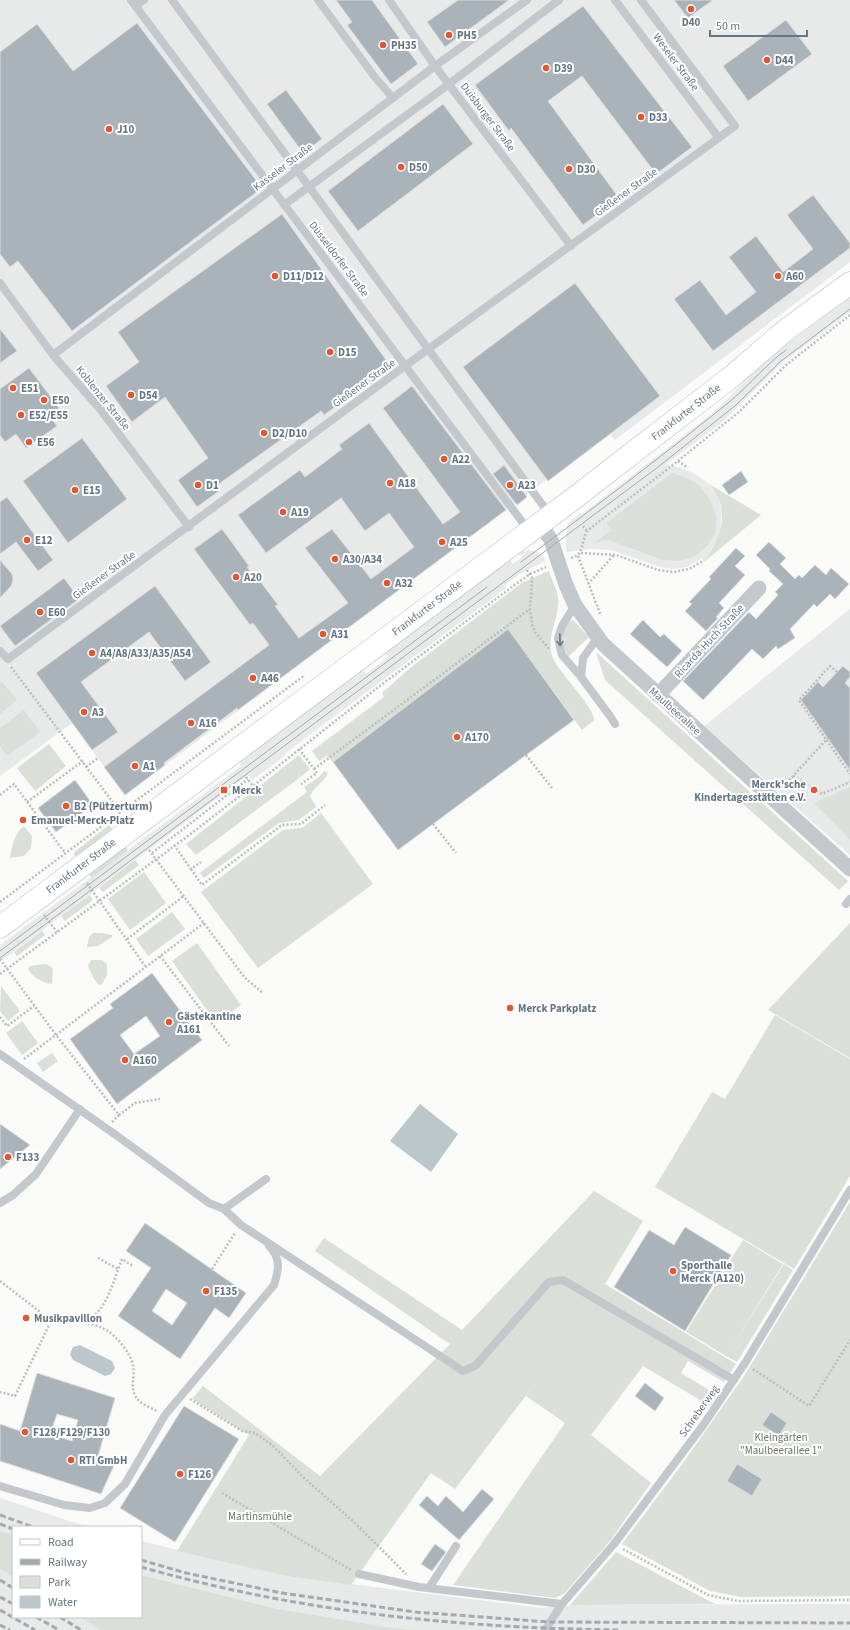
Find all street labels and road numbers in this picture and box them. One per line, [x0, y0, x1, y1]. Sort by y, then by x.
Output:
street label: Weseler Straße [649, 30, 703, 94]
street label: Duisburger Straße [457, 79, 519, 155]
street label: Kasseler Straße [250, 139, 316, 194]
street label: Gießener Straße [591, 164, 661, 220]
street label: Düsseldorfer Straße [306, 218, 373, 300]
street label: Gießener Straße [329, 355, 399, 411]
street label: Koblenzer Straße [72, 363, 134, 434]
street label: Frankfurter Straße [648, 380, 724, 444]
street label: Gießener Straße [69, 547, 139, 603]
street label: Frankfurter Straße [389, 576, 466, 639]
street label: Ricarda-Huch-Straße [671, 600, 748, 681]
street label: Maulbeerallee [646, 684, 705, 739]
street label: Frankfurter Straße [43, 834, 120, 897]
street label: Schreberweg [676, 1382, 723, 1440]

